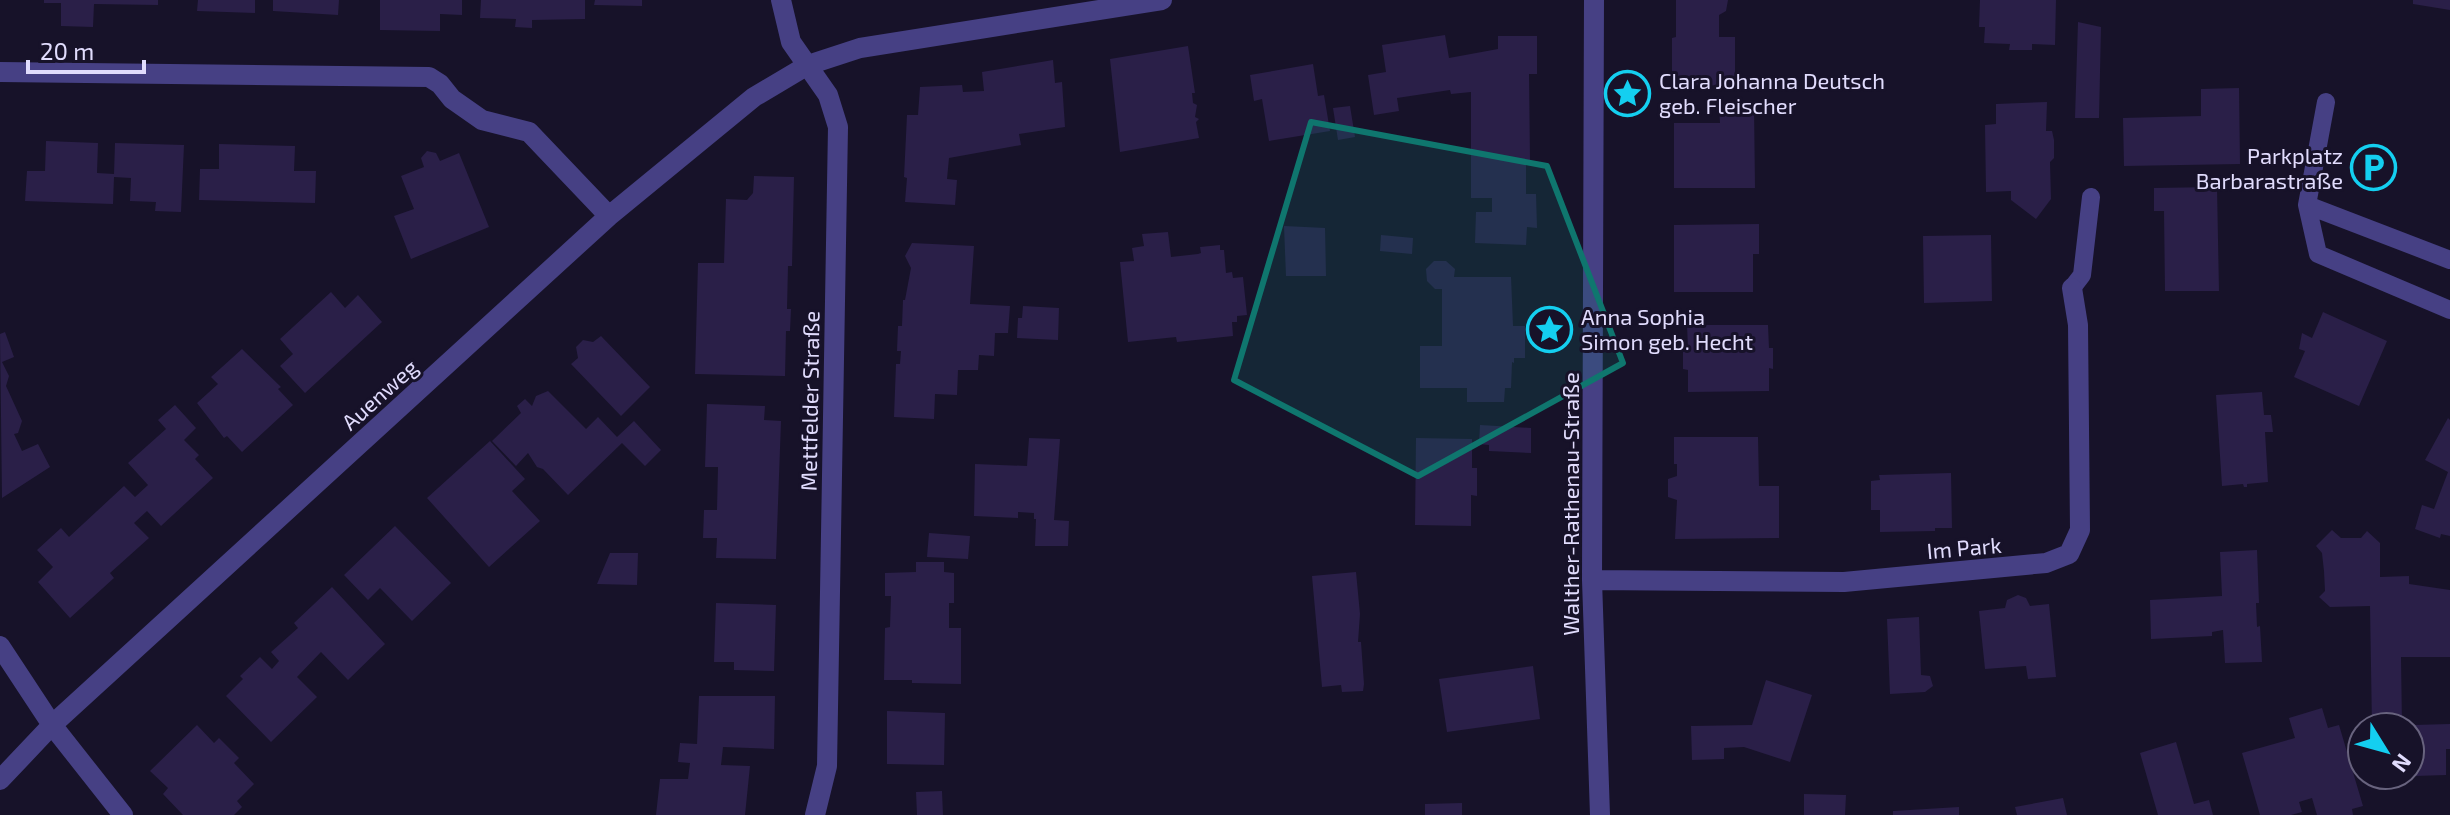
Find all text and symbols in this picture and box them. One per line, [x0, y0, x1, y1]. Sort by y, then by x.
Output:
scale bar [28, 24, 144, 74]
text: 20 m [40, 36, 94, 65]
place label: Clara Johanna Deutsch geb. Fleischer [1659, 67, 1885, 118]
place icon: Clara Johanna Deutsch geb. Fleischer [1604, 69, 1652, 117]
place label: Parkplatz Barbarastraße [2196, 142, 2343, 193]
parking icon: Parkplatz Barbarastraße [2350, 144, 2398, 192]
place label: Anna Sophia Simon geb. Hecht [1581, 303, 1753, 354]
place icon: Anna Sophia Simon geb. Hecht [1526, 305, 1574, 353]
street label: Mettfelder Straße [794, 311, 824, 491]
street label: Auenweg [336, 353, 422, 435]
street label: Walther-Rathenau-Straße [1557, 372, 1583, 636]
street label: Im Park [1926, 531, 2002, 563]
north arrow [2346, 711, 2426, 791]
text: N [2388, 749, 2418, 778]

